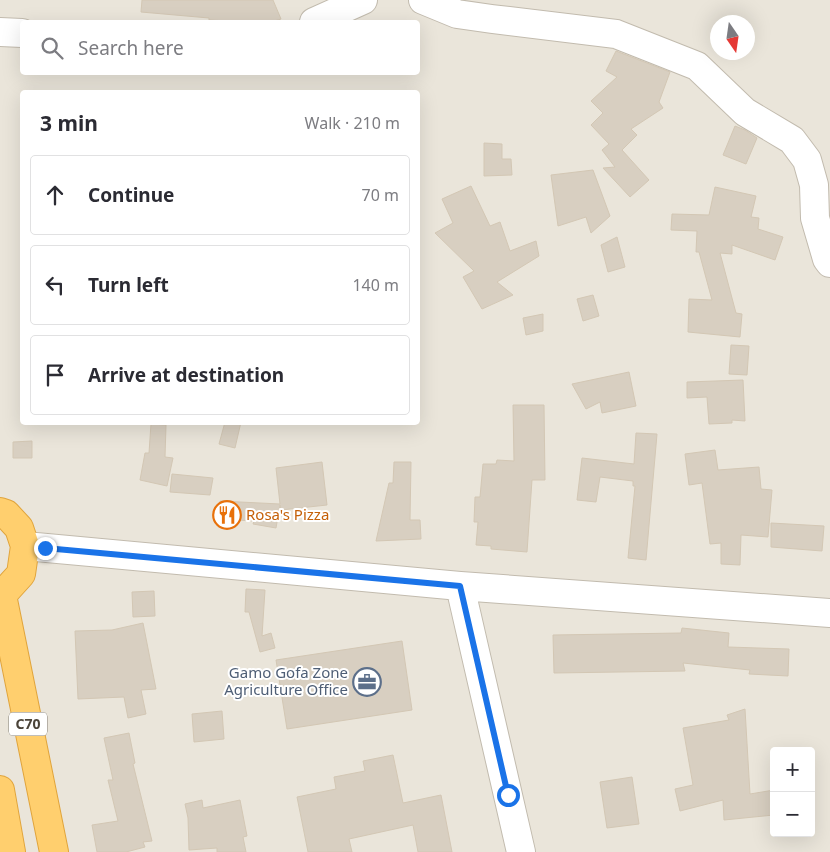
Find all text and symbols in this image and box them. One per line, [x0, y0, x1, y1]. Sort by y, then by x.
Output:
north arrow [710, 15, 755, 60]
search box [20, 20, 420, 75]
icon: search [38, 34, 66, 62]
text: Search here [78, 35, 184, 61]
text: 3 min [40, 109, 98, 137]
text: Walk · 210 m [305, 112, 400, 134]
icon: ahead [41, 181, 69, 209]
text: Continue [88, 182, 174, 208]
text: 70 m [362, 184, 399, 206]
icon: left [41, 271, 69, 299]
text: Turn left [88, 272, 169, 298]
text: 140 m [352, 274, 399, 296]
icon: arrive [41, 361, 69, 389]
text: Arrive at destination [88, 362, 284, 388]
restaurant icon: Rosa's Pizza [212, 500, 242, 530]
place label: Rosa's Pizza [246, 504, 329, 524]
route end [34, 537, 57, 560]
place label: Gamo Gofa Zone Agriculture Office [224, 662, 348, 699]
office icon: Gamo Gofa Zone Agriculture Office [352, 667, 382, 697]
road number: C70 [9, 712, 47, 736]
map controls [770, 747, 815, 837]
button: + [770, 747, 815, 792]
route start [497, 784, 520, 807]
button: − [770, 792, 815, 837]

